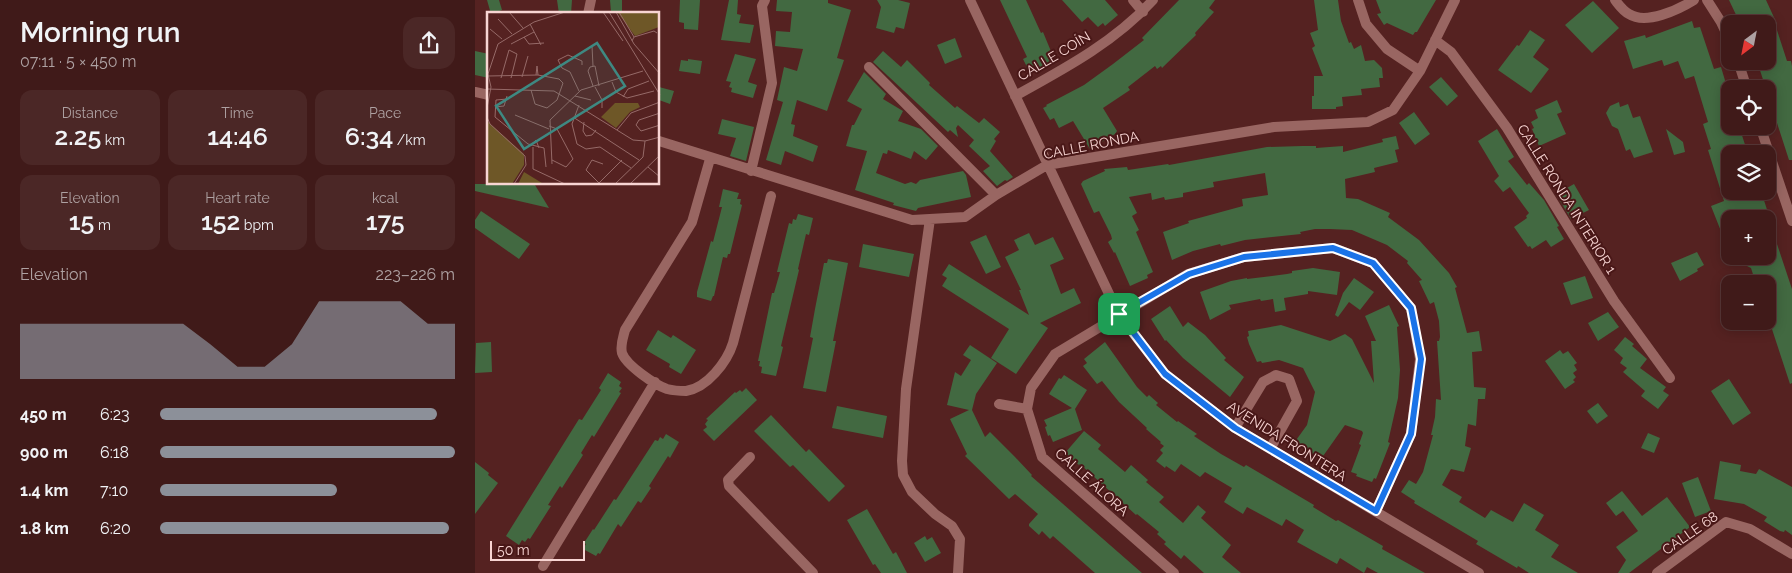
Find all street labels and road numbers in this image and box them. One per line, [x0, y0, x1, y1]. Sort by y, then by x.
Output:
street label: CALLE COÍN [1014, 27, 1093, 84]
street label: CALLE RONDA INTERIOR 1 [1514, 121, 1620, 277]
street label: CALLE RONDA [1042, 128, 1141, 162]
street label: AVENIDA FRONTERA [1224, 398, 1350, 485]
street label: CALLE ÁLORA [1052, 444, 1133, 519]
street label: CALLE 68 [1659, 508, 1721, 558]

